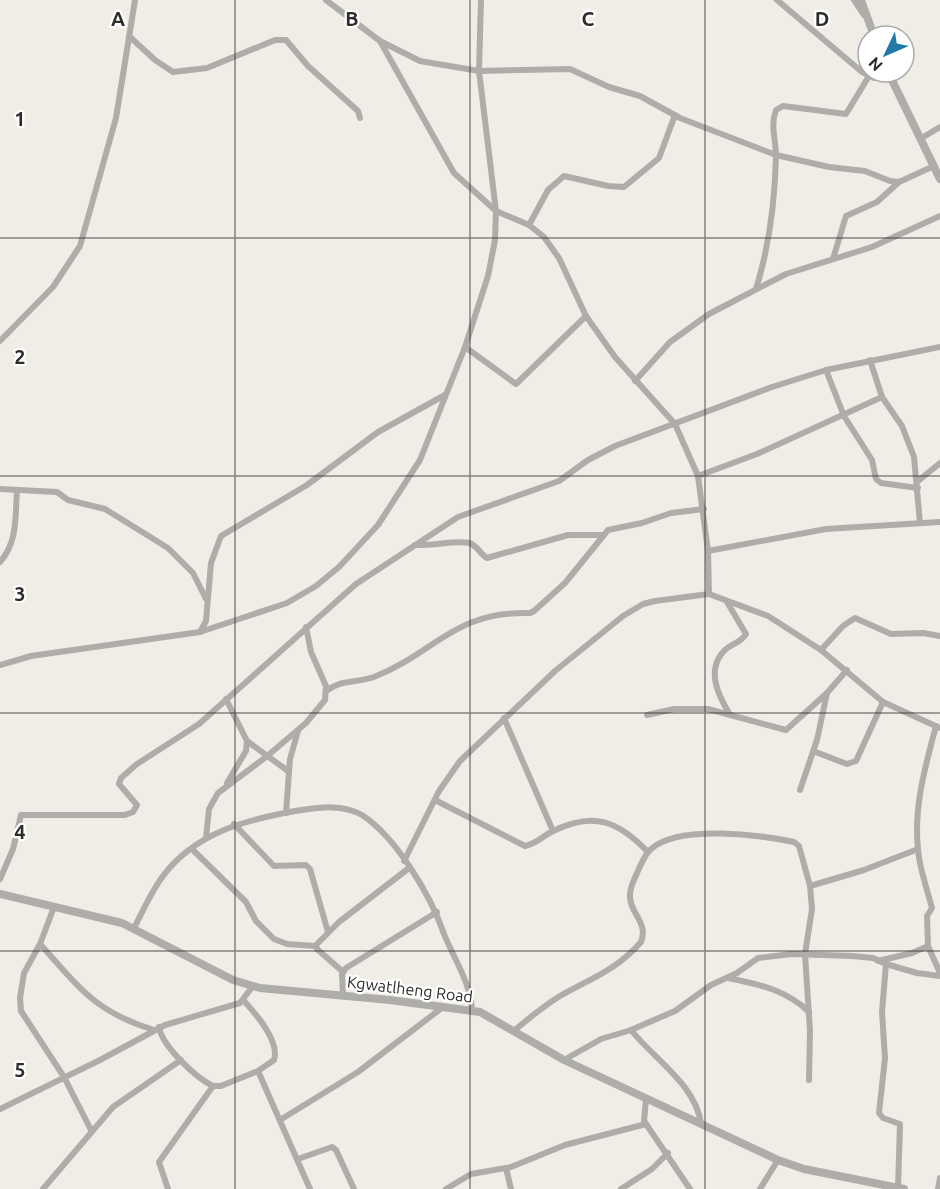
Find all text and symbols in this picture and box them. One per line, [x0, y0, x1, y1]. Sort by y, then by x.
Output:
text: A [111, 7, 125, 30]
text: B [345, 7, 359, 30]
text: C [582, 7, 595, 30]
text: D [815, 7, 829, 30]
north arrow [856, 24, 916, 84]
text: N [865, 54, 886, 75]
text: 1 [14, 107, 26, 130]
text: 2 [14, 345, 26, 368]
text: 3 [14, 582, 26, 605]
text: 4 [14, 820, 26, 843]
street label: Kgwatlheng Road [346, 972, 474, 1006]
text: 5 [14, 1058, 26, 1081]

